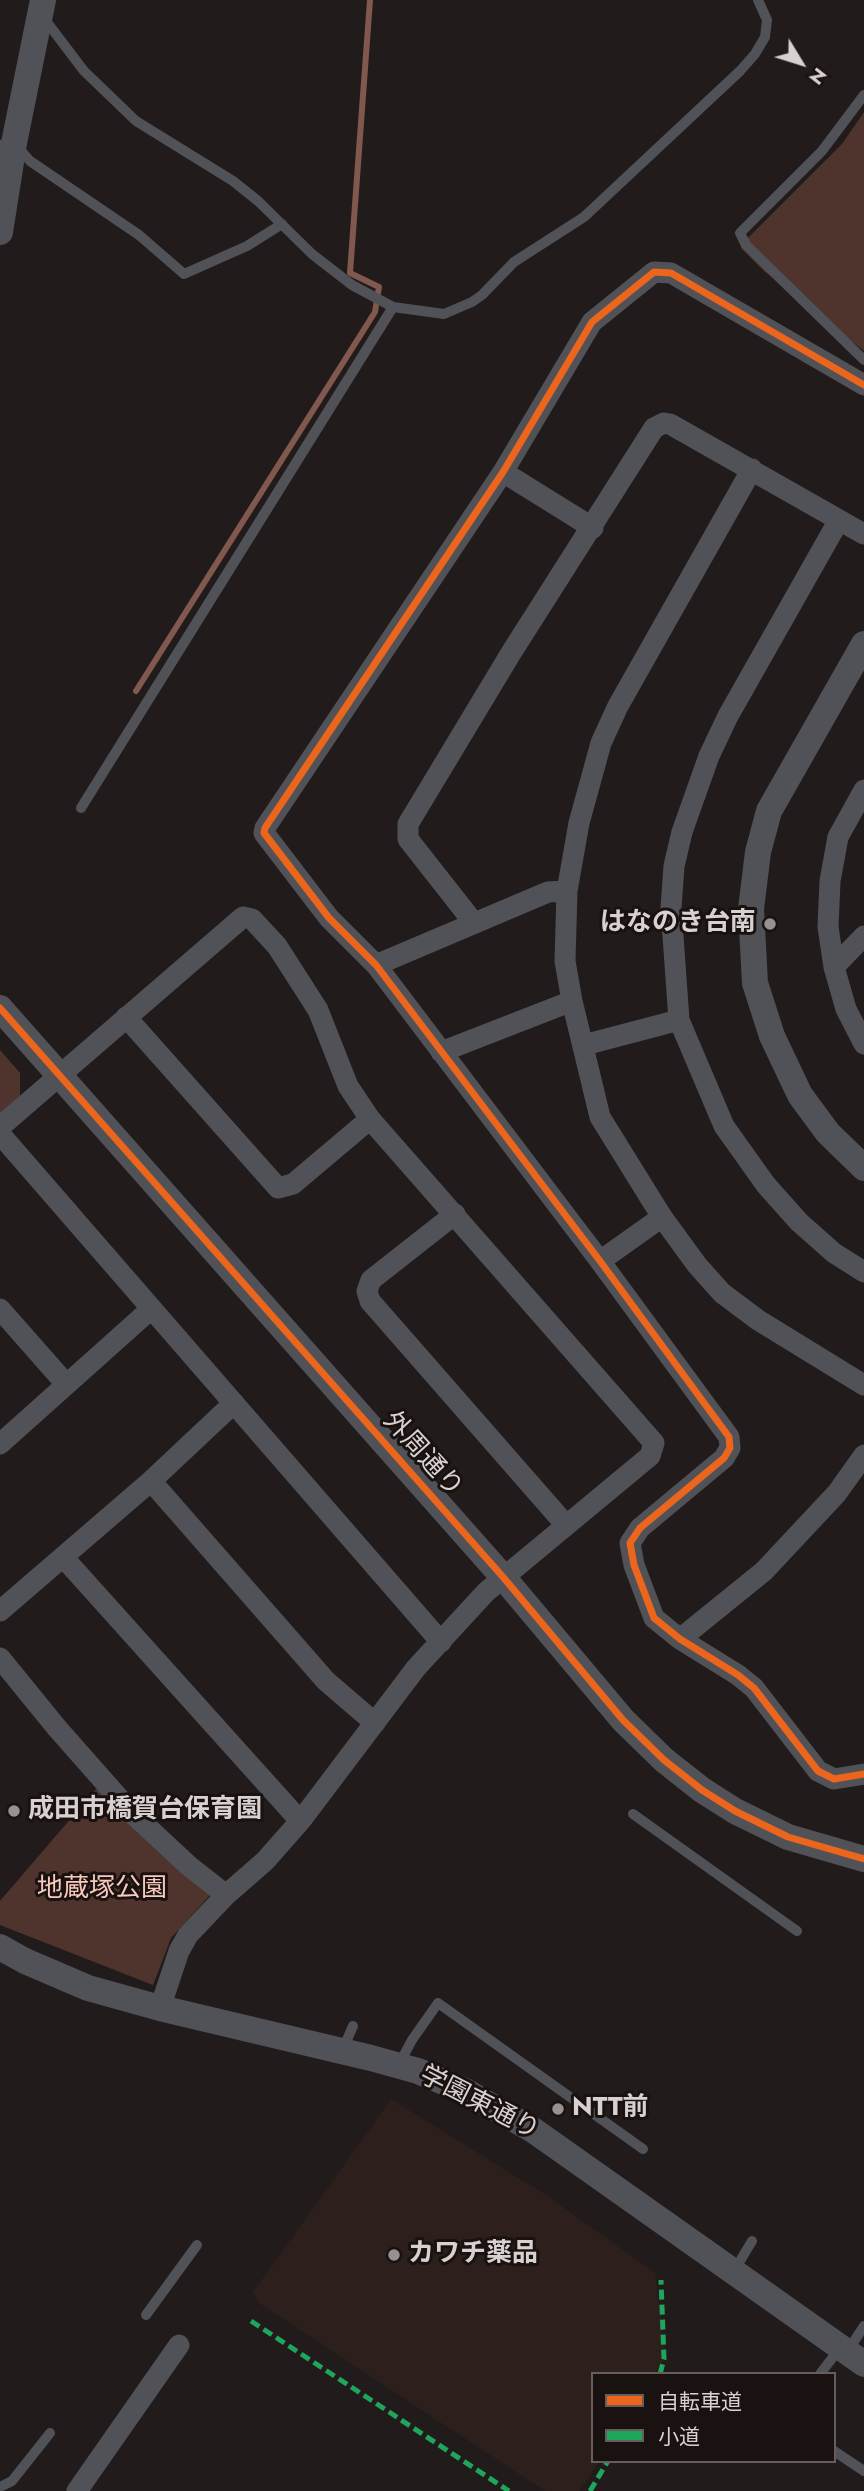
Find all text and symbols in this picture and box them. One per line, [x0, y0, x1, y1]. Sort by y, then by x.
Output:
north arrow [766, 28, 836, 98]
text: N [803, 62, 833, 90]
place label: はなのき台南 [600, 908, 756, 940]
marker: はなのき台南 [762, 916, 778, 932]
street label: 外周通り [376, 1406, 468, 1504]
place label: 成田市橋賀台保育園 [28, 1795, 262, 1827]
marker: 成田市橋賀台保育園 [6, 1803, 22, 1819]
park label: 地蔵塚公園 [37, 1874, 167, 1906]
street label: 学園東通り [414, 2061, 544, 2147]
place label: NTT前 [572, 2093, 649, 2125]
marker: NTT前 [550, 2101, 566, 2117]
place label: カワチ薬品 [408, 2239, 538, 2271]
marker: カワチ薬品 [386, 2247, 402, 2263]
legend [591, 2372, 836, 2463]
text: 自転車道 [658, 2387, 742, 2417]
text: 小道 [658, 2422, 700, 2452]

